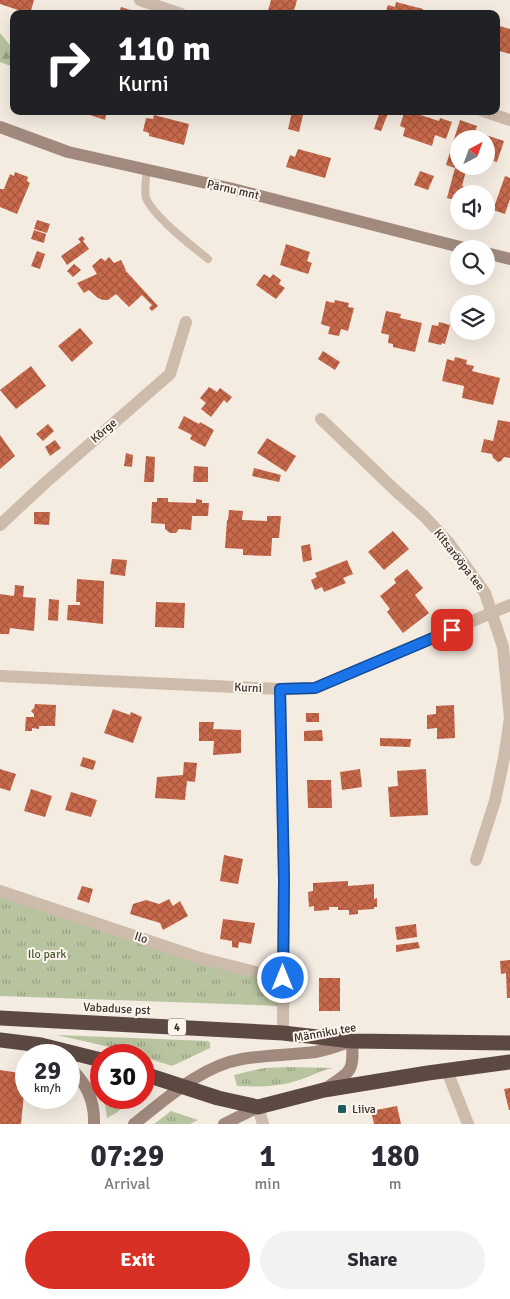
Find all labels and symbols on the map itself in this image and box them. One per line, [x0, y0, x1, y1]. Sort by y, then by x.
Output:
north arrow [450, 130, 495, 175]
street label: Pärnu mnt [205, 177, 261, 203]
street label: Kõrge [88, 416, 120, 446]
street label: Kitsarööpa tee [430, 526, 488, 594]
pin [431, 609, 473, 651]
street label: Kurni [234, 680, 262, 696]
street label: Ilo [132, 929, 150, 947]
park label: Ilo park [28, 947, 66, 962]
position arrow [256, 951, 308, 1003]
street label: Vabaduse pst [83, 1000, 151, 1018]
road number: 4 [168, 1019, 186, 1036]
street label: Männiku tee [293, 1020, 357, 1046]
speed limit sign: 30 [90, 1044, 155, 1109]
place label: Liiva [352, 1102, 376, 1117]
marker: Liiva [336, 1103, 348, 1115]

